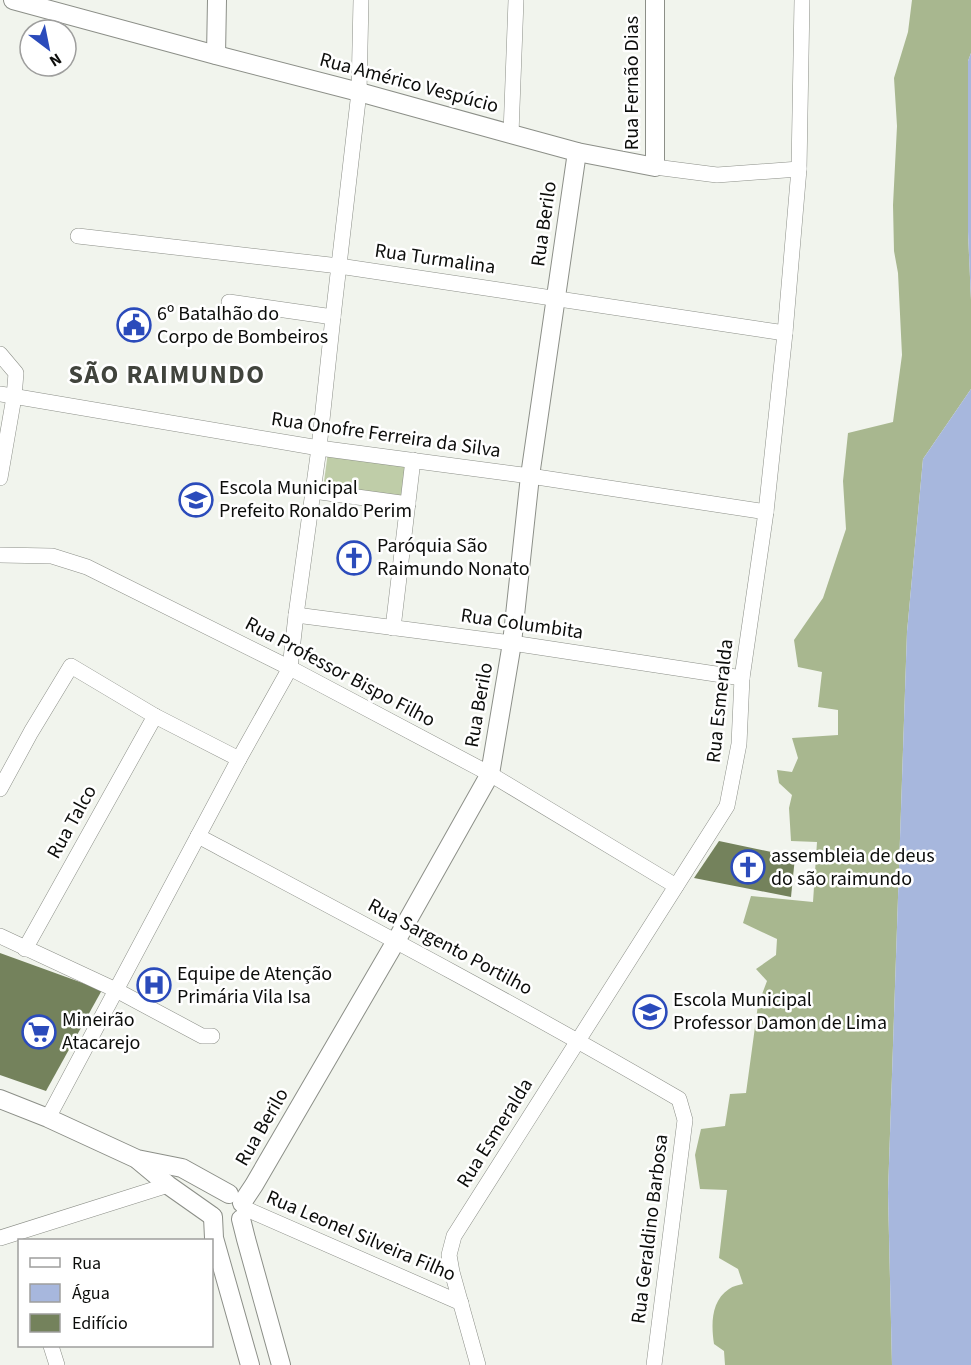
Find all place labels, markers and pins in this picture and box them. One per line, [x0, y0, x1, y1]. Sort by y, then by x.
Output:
place label: 6º Batalhão do Corpo de Bombeiros [157, 300, 328, 351]
public building icon: 6º Batalhão do Corpo de Bombeiros [116, 307, 152, 343]
place label: Escola Municipal Prefeito Ronaldo Perim [219, 474, 412, 525]
school or university icon: Escola Municipal Prefeito Ronaldo Perim [178, 482, 214, 518]
place label: Paróquia São Raimundo Nonato [377, 532, 530, 583]
church icon: Paróquia São Raimundo Nonato [336, 540, 372, 576]
place label: assembleia de deus do são raimundo [771, 842, 935, 893]
church icon: assembleia de deus do são raimundo [730, 849, 766, 885]
place label: Equipe de Atenção Primária Vila Isa [177, 960, 332, 1011]
hospital icon: Equipe de Atenção Primária Vila Isa [136, 967, 172, 1003]
place label: Escola Municipal Professor Damon de Lima [673, 986, 887, 1037]
school or university icon: Escola Municipal Professor Damon de Lima [632, 994, 668, 1030]
place label: Mineirão Atacarejo [62, 1006, 140, 1057]
supermarket icon: Mineirão Atacarejo [21, 1014, 57, 1050]

